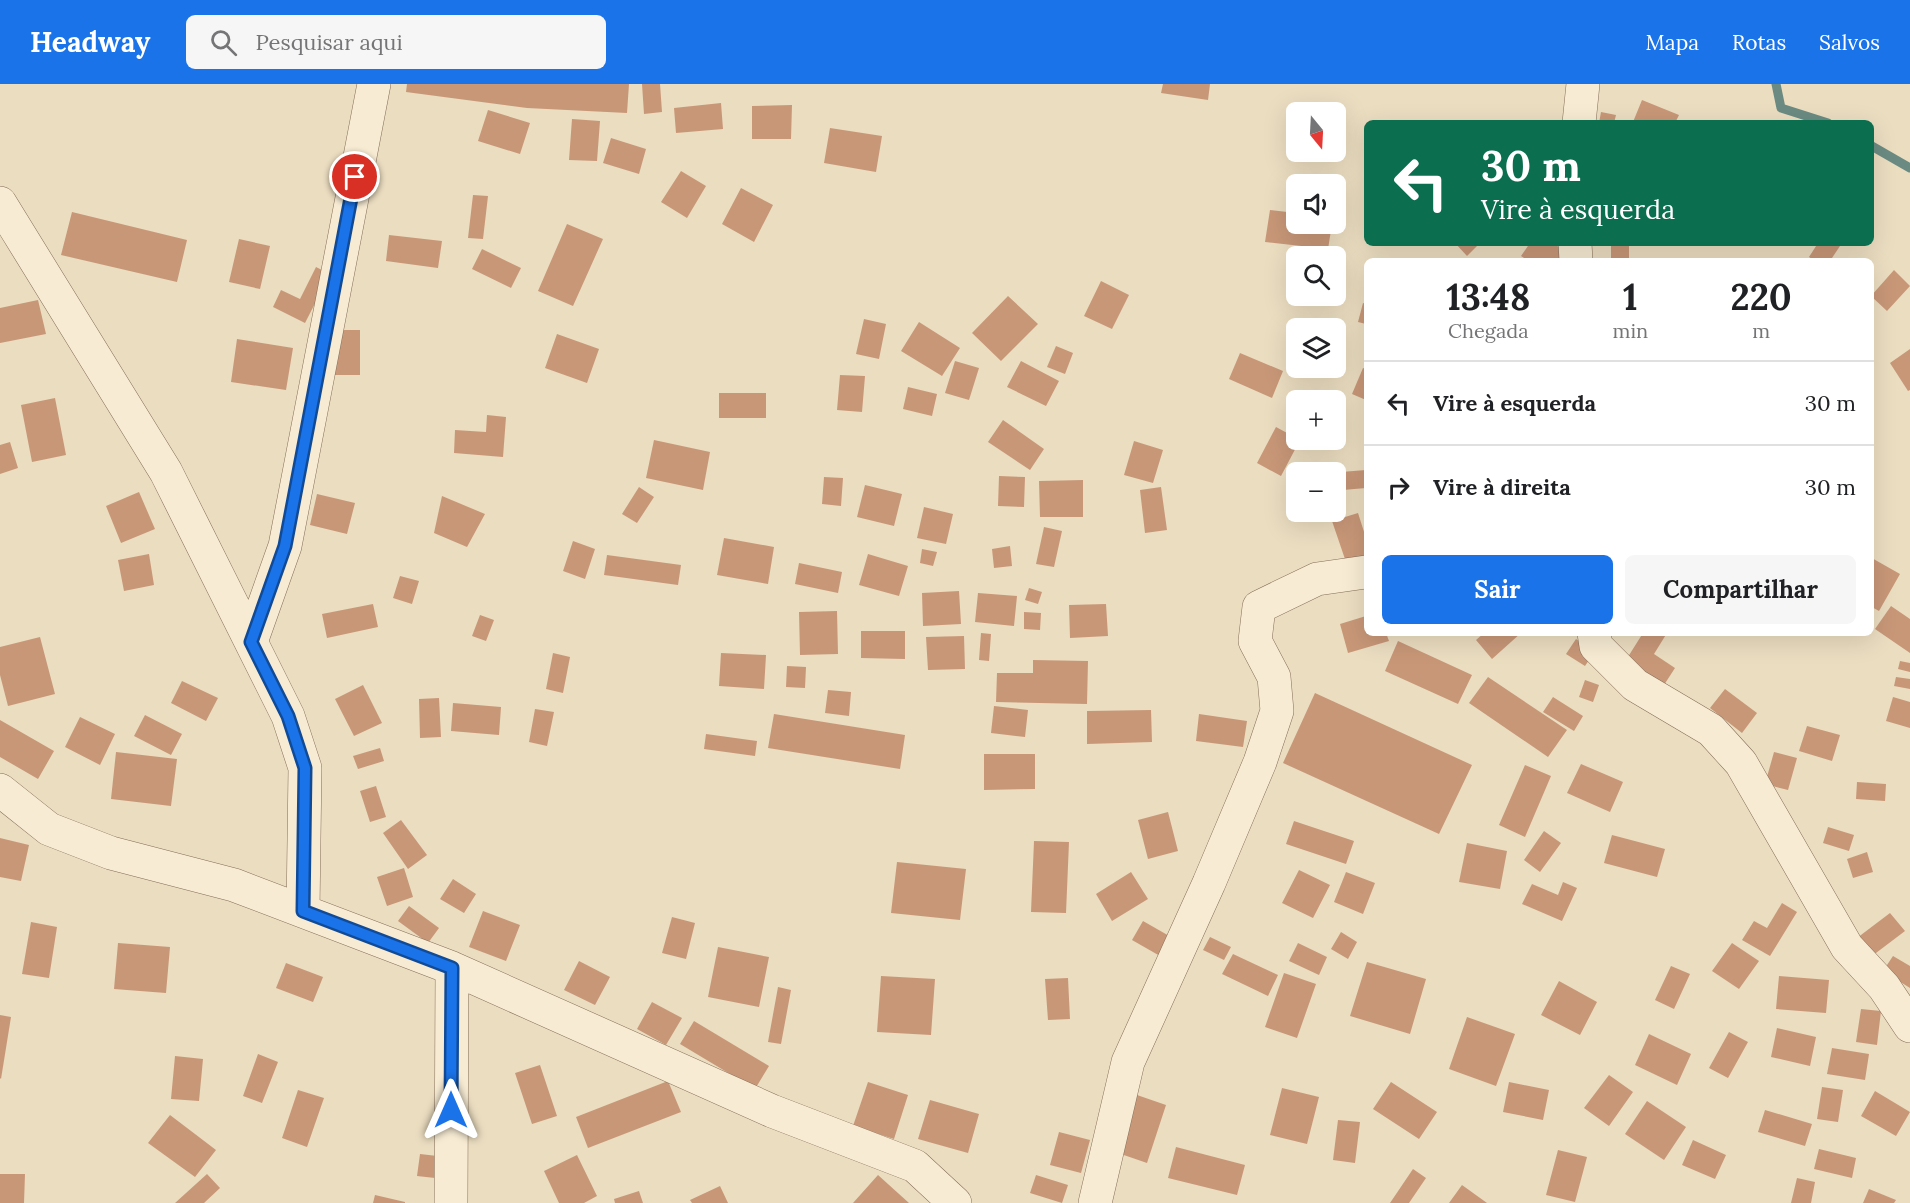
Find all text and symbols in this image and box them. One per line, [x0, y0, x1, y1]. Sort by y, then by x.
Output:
search box [186, 15, 606, 69]
text: Headway [30, 24, 150, 60]
icon: search [207, 26, 240, 59]
text: Pesquisar aqui [255, 28, 403, 56]
text: Mapa [1646, 29, 1699, 56]
text: Rotas [1732, 29, 1786, 56]
text: Salvos [1819, 29, 1880, 56]
north arrow [1286, 102, 1346, 162]
map controls [1286, 102, 1346, 522]
text: 30 m [1481, 139, 1581, 193]
icon: left [1382, 144, 1460, 222]
pin [329, 151, 380, 202]
icon: arrive [338, 160, 371, 193]
button: sound [1286, 174, 1346, 234]
text: Vire à esquerda [1481, 192, 1675, 226]
button: search [1286, 246, 1346, 306]
text: 13:48 [1446, 274, 1530, 320]
text: 1 [1623, 274, 1638, 320]
text: 220 [1730, 274, 1792, 320]
button: layers [1286, 318, 1346, 378]
text: Chegada [1448, 318, 1529, 343]
text: min [1613, 318, 1648, 343]
text: m [1752, 318, 1770, 343]
icon: left [1382, 387, 1415, 420]
text: Vire à esquerda [1433, 389, 1596, 417]
text: 30 m [1805, 389, 1856, 417]
button: + [1286, 390, 1346, 450]
button: − [1286, 462, 1346, 522]
icon: right [1382, 471, 1415, 504]
text: Vire à direita [1433, 473, 1571, 501]
text: 30 m [1805, 473, 1856, 501]
button: Sair [1382, 555, 1613, 624]
button: Compartilhar [1625, 555, 1856, 624]
position arrow [419, 1078, 483, 1142]

